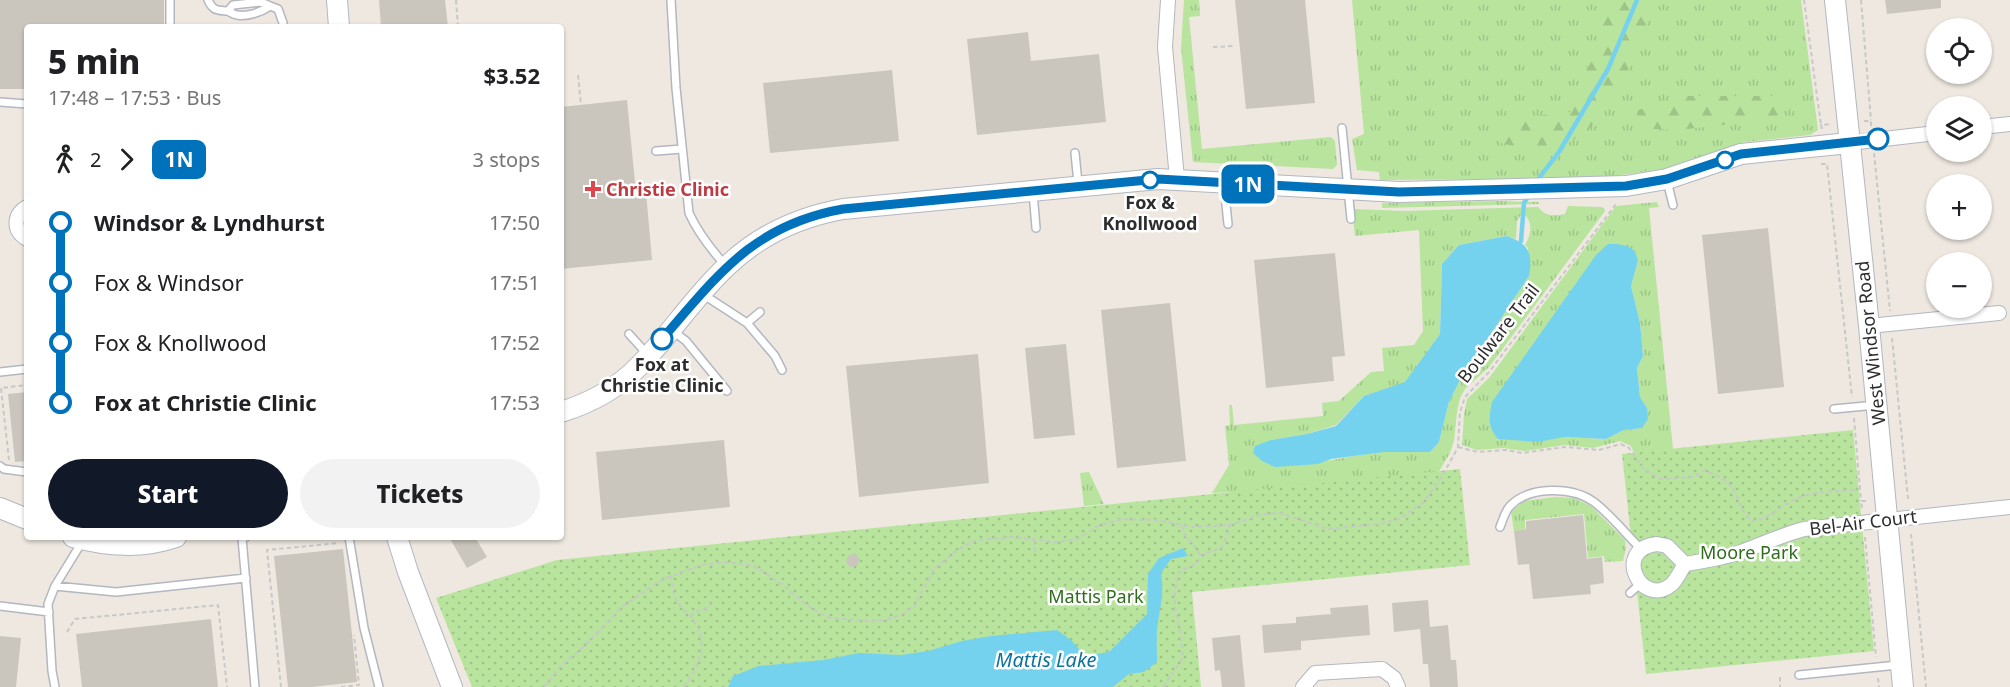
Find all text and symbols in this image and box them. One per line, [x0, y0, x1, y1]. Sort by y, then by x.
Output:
map controls [1926, 18, 1992, 318]
button: locate [1926, 18, 1992, 84]
text: 5 min [48, 39, 140, 84]
text: $3.52 [483, 60, 540, 90]
text: 17:48 – 17:53 · Bus [48, 84, 221, 111]
button: layers [1926, 96, 1992, 162]
unlabelled marker [1867, 128, 1889, 150]
icon: walk [48, 143, 81, 176]
icon: forward [110, 143, 143, 176]
text: 1N [164, 145, 194, 173]
text: 2 [90, 146, 101, 173]
text: 3 stops [473, 146, 540, 173]
unlabelled marker [1716, 151, 1734, 169]
line badge: 1N [1221, 164, 1275, 204]
text: 1N [1233, 170, 1263, 198]
marker: Fox & Knollwood [1141, 171, 1159, 189]
button: + [1926, 174, 1992, 240]
place label: Christie Clinic [606, 177, 729, 201]
marker: Christie Clinic [584, 180, 602, 198]
place label: Fox & Knollwood [1103, 190, 1197, 235]
text: Windsor & Lyndhurst [94, 207, 325, 237]
text: 17:50 [489, 209, 540, 236]
button: − [1926, 252, 1992, 318]
street label: West Windsor Road [1849, 260, 1891, 426]
text: Fox & Windsor [94, 267, 244, 297]
text: 17:51 [489, 269, 540, 296]
street label: Boulware Trail [1452, 278, 1544, 388]
text: Fox & Knollwood [94, 327, 267, 357]
marker: Fox at Christie Clinic [651, 328, 673, 350]
text: 17:52 [489, 329, 540, 356]
place label: Fox at Christie Clinic [600, 352, 724, 397]
text: Fox at Christie Clinic [94, 387, 317, 417]
text: 17:53 [489, 389, 540, 416]
button: Start [48, 459, 288, 528]
button: Tickets [300, 459, 540, 528]
street label: Bel-Air Court [1808, 503, 1918, 540]
park label: Moore Park [1700, 540, 1798, 564]
park label: Mattis Park [1048, 584, 1144, 608]
water label: Mattis Lake [996, 646, 1096, 673]

